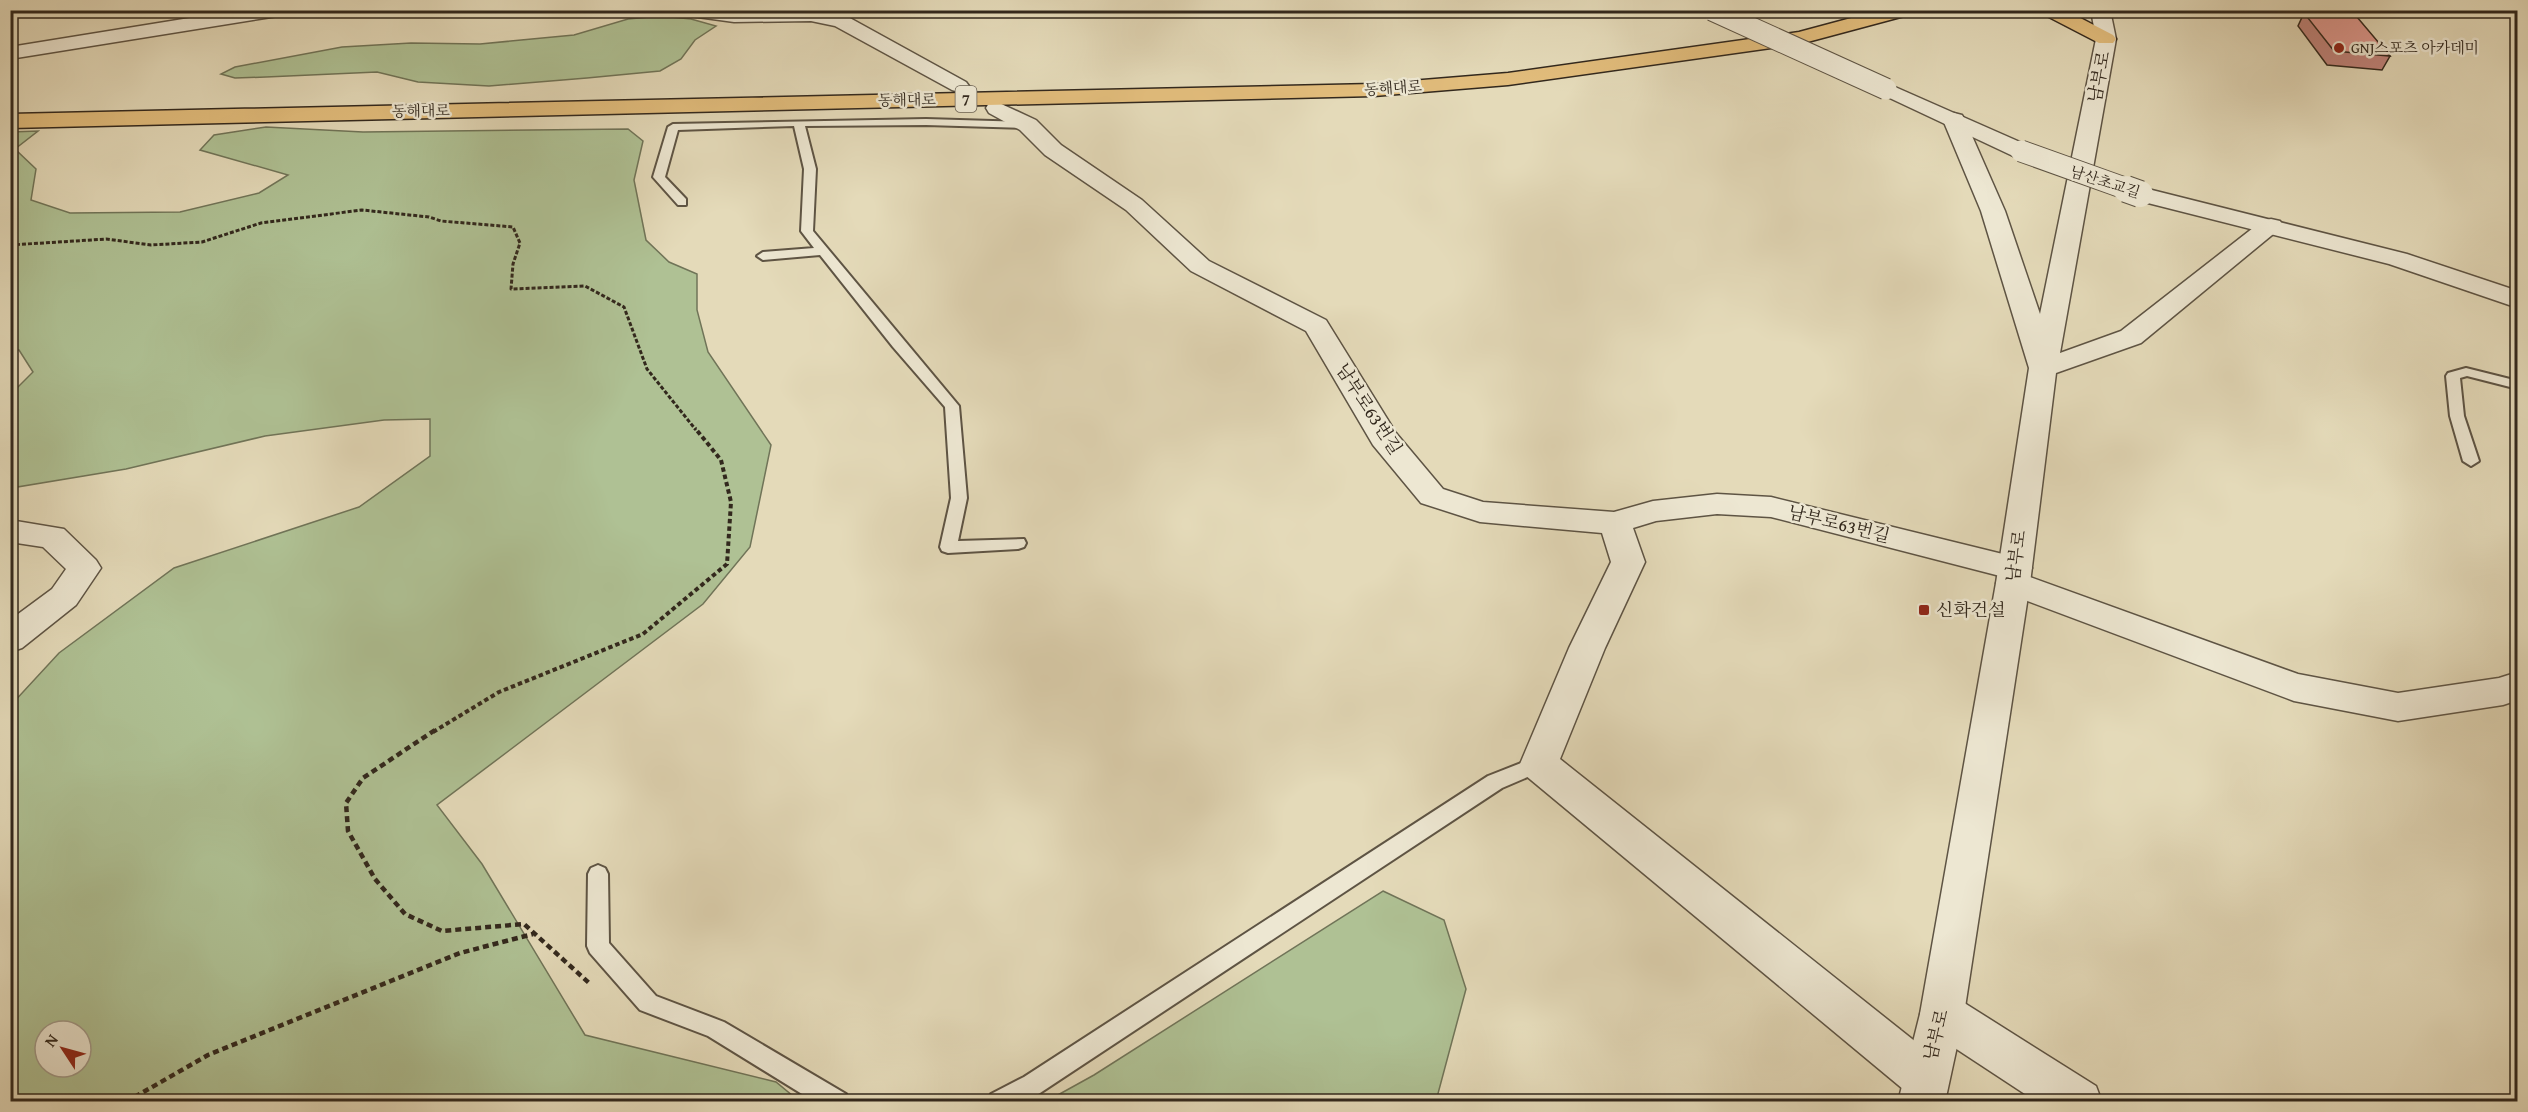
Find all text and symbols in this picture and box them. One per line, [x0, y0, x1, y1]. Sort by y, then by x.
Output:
place label: GNJ스포츠 아카데미 [2351, 37, 2479, 58]
marker: GNJ스포츠 아카데미 [2332, 41, 2346, 55]
street label: 남부로 [2080, 49, 2117, 105]
street label: 동해대로 [1363, 75, 1423, 100]
road number: 7 [956, 86, 976, 112]
street label: 동해대로 [878, 88, 937, 111]
street label: 동해대로 [392, 99, 451, 122]
street label: 남산초교길 [2067, 160, 2143, 203]
street label: 남부로63번길 [1330, 358, 1409, 460]
street label: 남부로63번길 [1785, 498, 1893, 549]
street label: 남부로 [1999, 528, 2033, 584]
place label: 신화건설 [1936, 596, 2006, 623]
marker: 신화건설 [1917, 603, 1931, 617]
street label: 남부로 [1916, 1006, 1955, 1063]
north arrow [33, 1019, 93, 1079]
text: N [38, 1029, 64, 1052]

